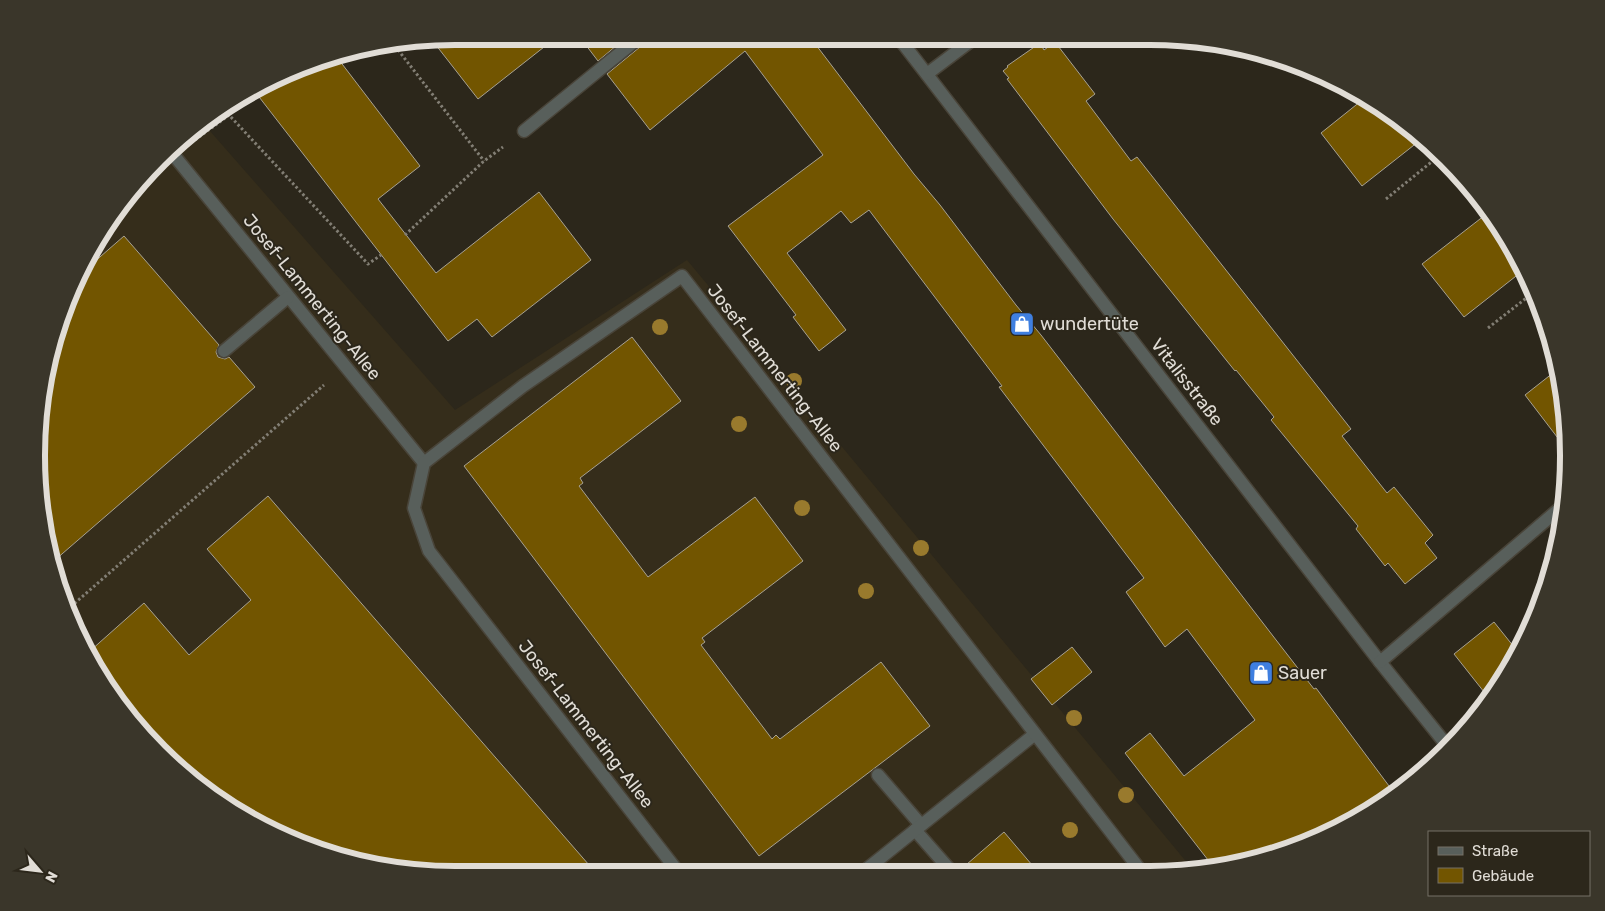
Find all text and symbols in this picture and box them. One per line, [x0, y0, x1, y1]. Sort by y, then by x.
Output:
street label: Josef-Lammerting-Allee [238, 210, 386, 384]
street label: Josef-Lammerting-Allee [703, 280, 847, 456]
shop icon: wundertüte [1009, 311, 1035, 337]
place label: wundertüte [1040, 313, 1139, 335]
street label: Vitalisstraße [1146, 334, 1228, 430]
street label: Josef-Lammerting-Allee [514, 636, 658, 812]
shop icon: Sauer [1248, 660, 1274, 686]
place label: Sauer [1278, 662, 1327, 684]
legend [1428, 831, 1590, 896]
text: Straße [1472, 842, 1518, 860]
north arrow [15, 846, 65, 896]
text: Gebäude [1472, 867, 1534, 885]
text: N [41, 868, 61, 885]

